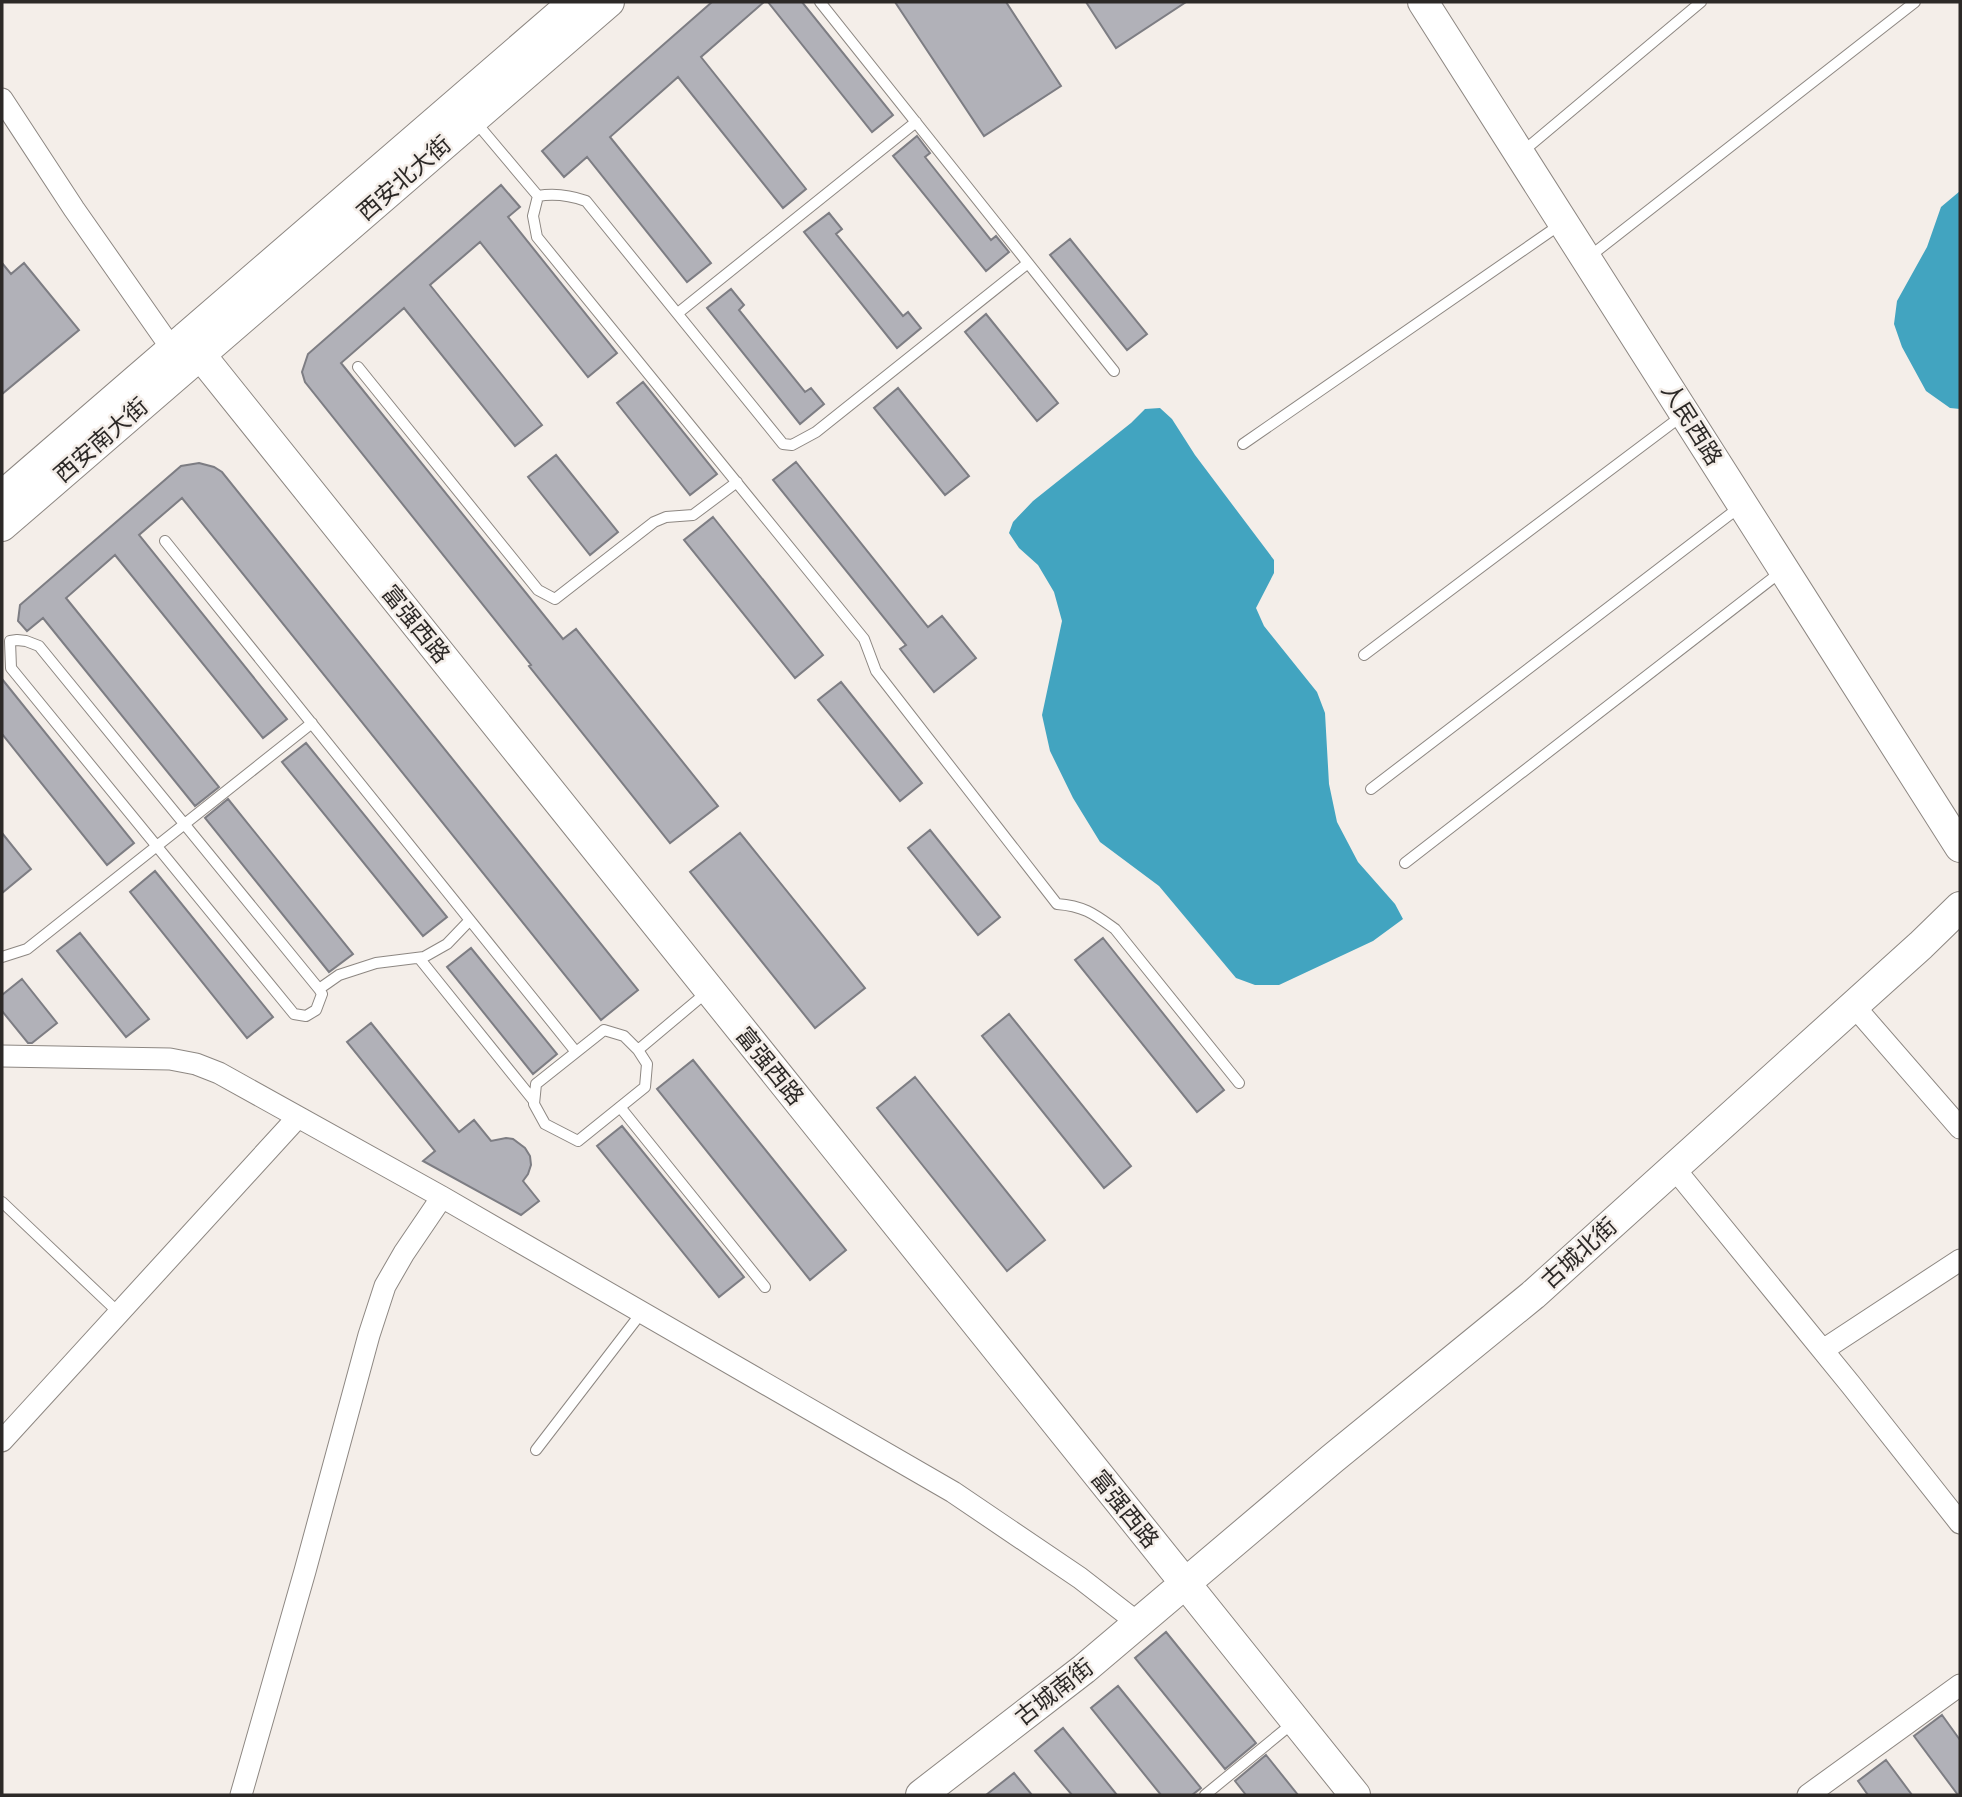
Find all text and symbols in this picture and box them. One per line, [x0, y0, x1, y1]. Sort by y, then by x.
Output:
street label: 西安北大街 [352, 130, 457, 226]
street label: 人民西路 [1656, 378, 1727, 470]
street label: 西安南大街 [49, 392, 154, 488]
street label: 富强西路 [376, 580, 455, 669]
street label: 富强西路 [730, 1022, 809, 1111]
street label: 古城北街 [1536, 1213, 1623, 1294]
street label: 富强西路 [1085, 1465, 1164, 1554]
street label: 古城南街 [1010, 1653, 1099, 1731]

